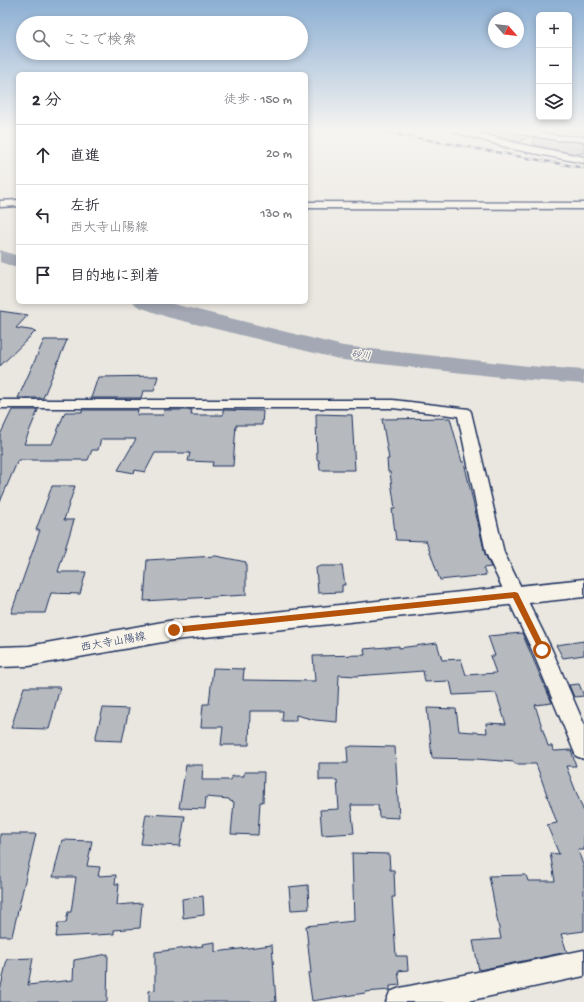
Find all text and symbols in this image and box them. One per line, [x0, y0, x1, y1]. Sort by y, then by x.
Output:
north arrow [488, 12, 524, 48]
map controls [536, 12, 572, 120]
button: + [536, 12, 572, 48]
search box [16, 16, 308, 60]
icon: search [30, 27, 52, 49]
text: ここで検索 [62, 32, 137, 50]
button: − [536, 48, 572, 84]
button: layers [536, 84, 572, 120]
text: 2 分 [32, 92, 61, 112]
text: 徒歩 · 150 m [224, 93, 292, 108]
icon: ahead [32, 144, 54, 166]
text: 20 m [266, 147, 292, 162]
text: 直進 [70, 148, 100, 166]
text: 左折 [70, 198, 100, 216]
icon: left [32, 204, 54, 226]
text: 130 m [260, 207, 292, 222]
text: 西大寺山陽線 [70, 221, 148, 236]
icon: arrive [32, 264, 54, 286]
text: 目的地に到着 [70, 268, 160, 286]
water label: 砂川 [350, 348, 371, 363]
route end [165, 621, 183, 639]
street label: 西大寺山陽線 [80, 630, 147, 655]
route start [533, 641, 551, 659]

